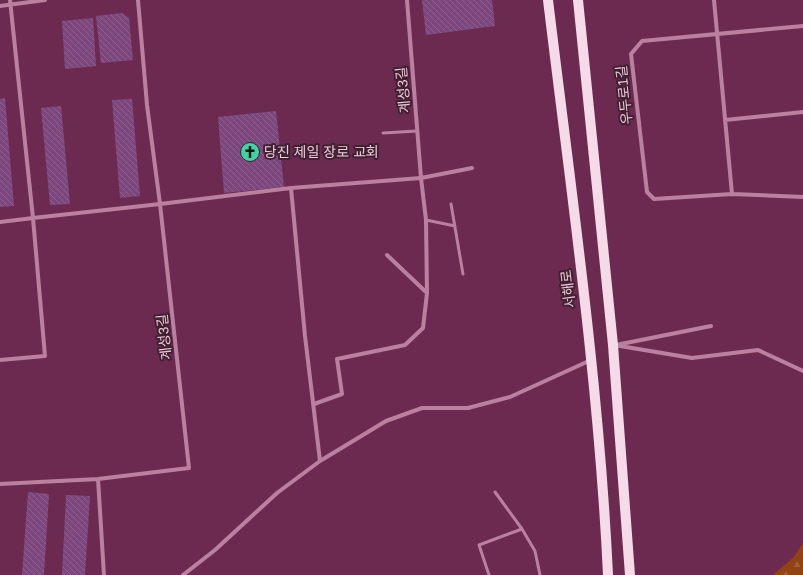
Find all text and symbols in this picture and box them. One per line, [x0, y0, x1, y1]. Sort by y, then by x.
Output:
street label: 우두로1길 [613, 65, 635, 125]
street label: 계성3길 [393, 66, 413, 114]
church icon: 당진 제일 장로 교회 [239, 141, 261, 163]
place label: 당진 제일 장로 교회 [264, 144, 379, 160]
street label: 서해로 [558, 269, 578, 309]
street label: 계성3길 [154, 313, 174, 361]

